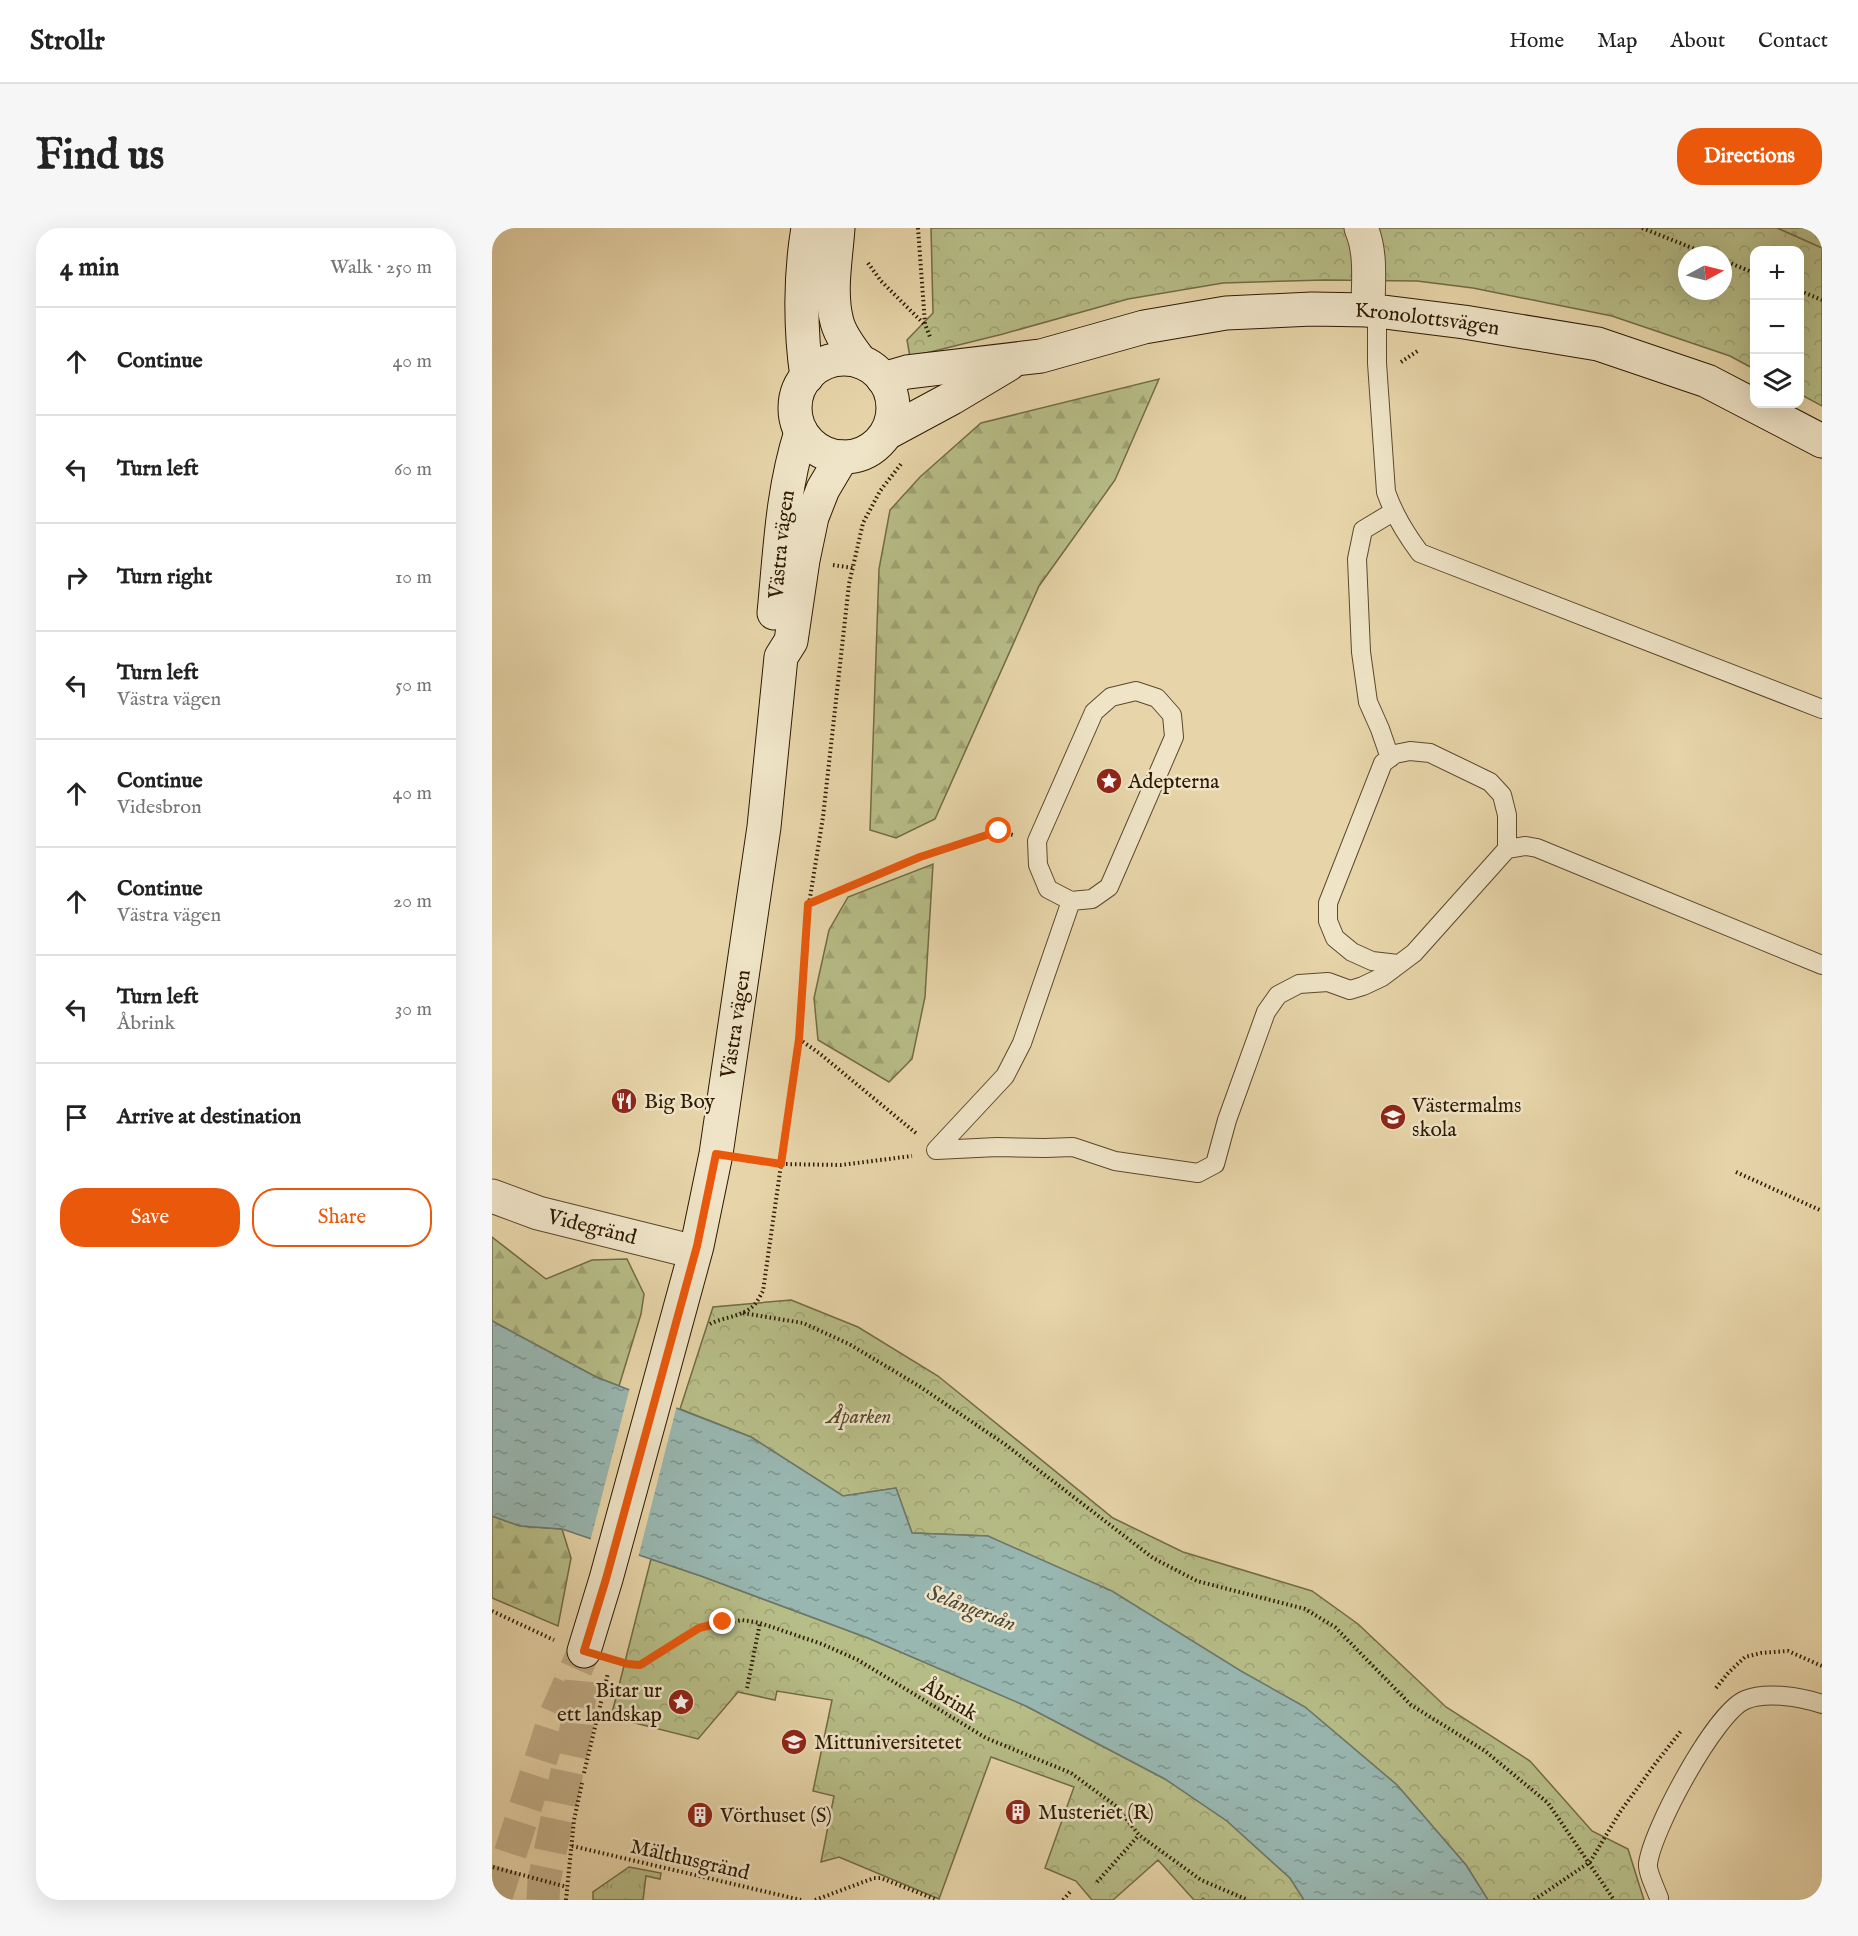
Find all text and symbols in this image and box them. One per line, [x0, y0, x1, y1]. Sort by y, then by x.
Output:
text: Strollr [30, 24, 105, 59]
text: Home [1509, 28, 1564, 55]
text: Map [1597, 28, 1637, 55]
text: About [1670, 28, 1725, 55]
text: Contact [1758, 28, 1828, 55]
button: Directions [1677, 128, 1822, 185]
text: Find us [36, 130, 164, 183]
north arrow [1678, 246, 1732, 300]
map controls [1750, 246, 1804, 408]
button: + [1750, 246, 1804, 300]
text: 4 min [60, 251, 119, 284]
text: Walk · 250 m [330, 255, 432, 280]
street label: Kronolottsvägen [1355, 298, 1501, 343]
button: − [1750, 300, 1804, 354]
icon: ahead [60, 345, 93, 378]
text: Continue [117, 347, 203, 375]
text: 40 m [393, 349, 432, 374]
button: layers [1750, 354, 1804, 408]
icon: left [60, 453, 93, 486]
text: Turn left [117, 455, 199, 483]
text: 60 m [394, 457, 432, 482]
street label: Västra vägen [763, 488, 802, 601]
icon: right [60, 561, 93, 594]
text: Turn right [117, 563, 212, 591]
text: 10 m [395, 565, 432, 590]
text: Turn left [117, 659, 199, 687]
icon: left [60, 669, 93, 702]
text: 50 m [395, 673, 432, 698]
text: Västra vägen [117, 687, 221, 712]
place icon: Adepterna [1094, 766, 1124, 796]
text: Continue [117, 767, 203, 795]
place label: Adepterna [1127, 769, 1220, 796]
icon: ahead [60, 777, 93, 810]
text: 40 m [393, 781, 432, 806]
text: Videsbron [117, 795, 202, 820]
route start [985, 817, 1011, 843]
text: Continue [117, 875, 203, 903]
icon: ahead [60, 885, 93, 918]
text: 20 m [393, 889, 432, 914]
text: Västra vägen [117, 903, 221, 928]
street label: Västra vägen [715, 968, 758, 1081]
text: Turn left [117, 983, 199, 1011]
icon: left [60, 993, 93, 1026]
text: 30 m [395, 997, 432, 1022]
text: Åbrink [117, 1011, 175, 1036]
restaurant icon: Big Boy [609, 1086, 639, 1116]
place label: Big Boy [644, 1089, 716, 1116]
place label: Västermalms skola [1411, 1093, 1521, 1144]
icon: arrive [60, 1101, 93, 1134]
school or university icon: Västermalms skola [1378, 1102, 1408, 1132]
text: Arrive at destination [117, 1103, 301, 1131]
button: Save [60, 1188, 240, 1247]
button: Share [252, 1188, 432, 1247]
street label: Videgränd [544, 1204, 640, 1252]
park label: Åparken [825, 1403, 891, 1431]
water label: Selångersån [923, 1579, 1020, 1639]
route end [709, 1608, 735, 1634]
street label: Åbrink [915, 1672, 984, 1728]
place label: Bitar ur ett landskap [557, 1678, 662, 1729]
place icon: Bitar ur ett landskap [666, 1687, 696, 1717]
school or university icon: Mittuniversitetet [779, 1727, 809, 1757]
place label: Mittuniversitetet [814, 1730, 962, 1757]
building icon: Musteriet (R) [1003, 1797, 1033, 1827]
building icon: Vörthuset (S) [685, 1800, 715, 1830]
place label: Musteriet (R) [1038, 1800, 1154, 1827]
place label: Vörthuset (S) [719, 1803, 832, 1830]
street label: Mälthusgränd [627, 1834, 753, 1887]

